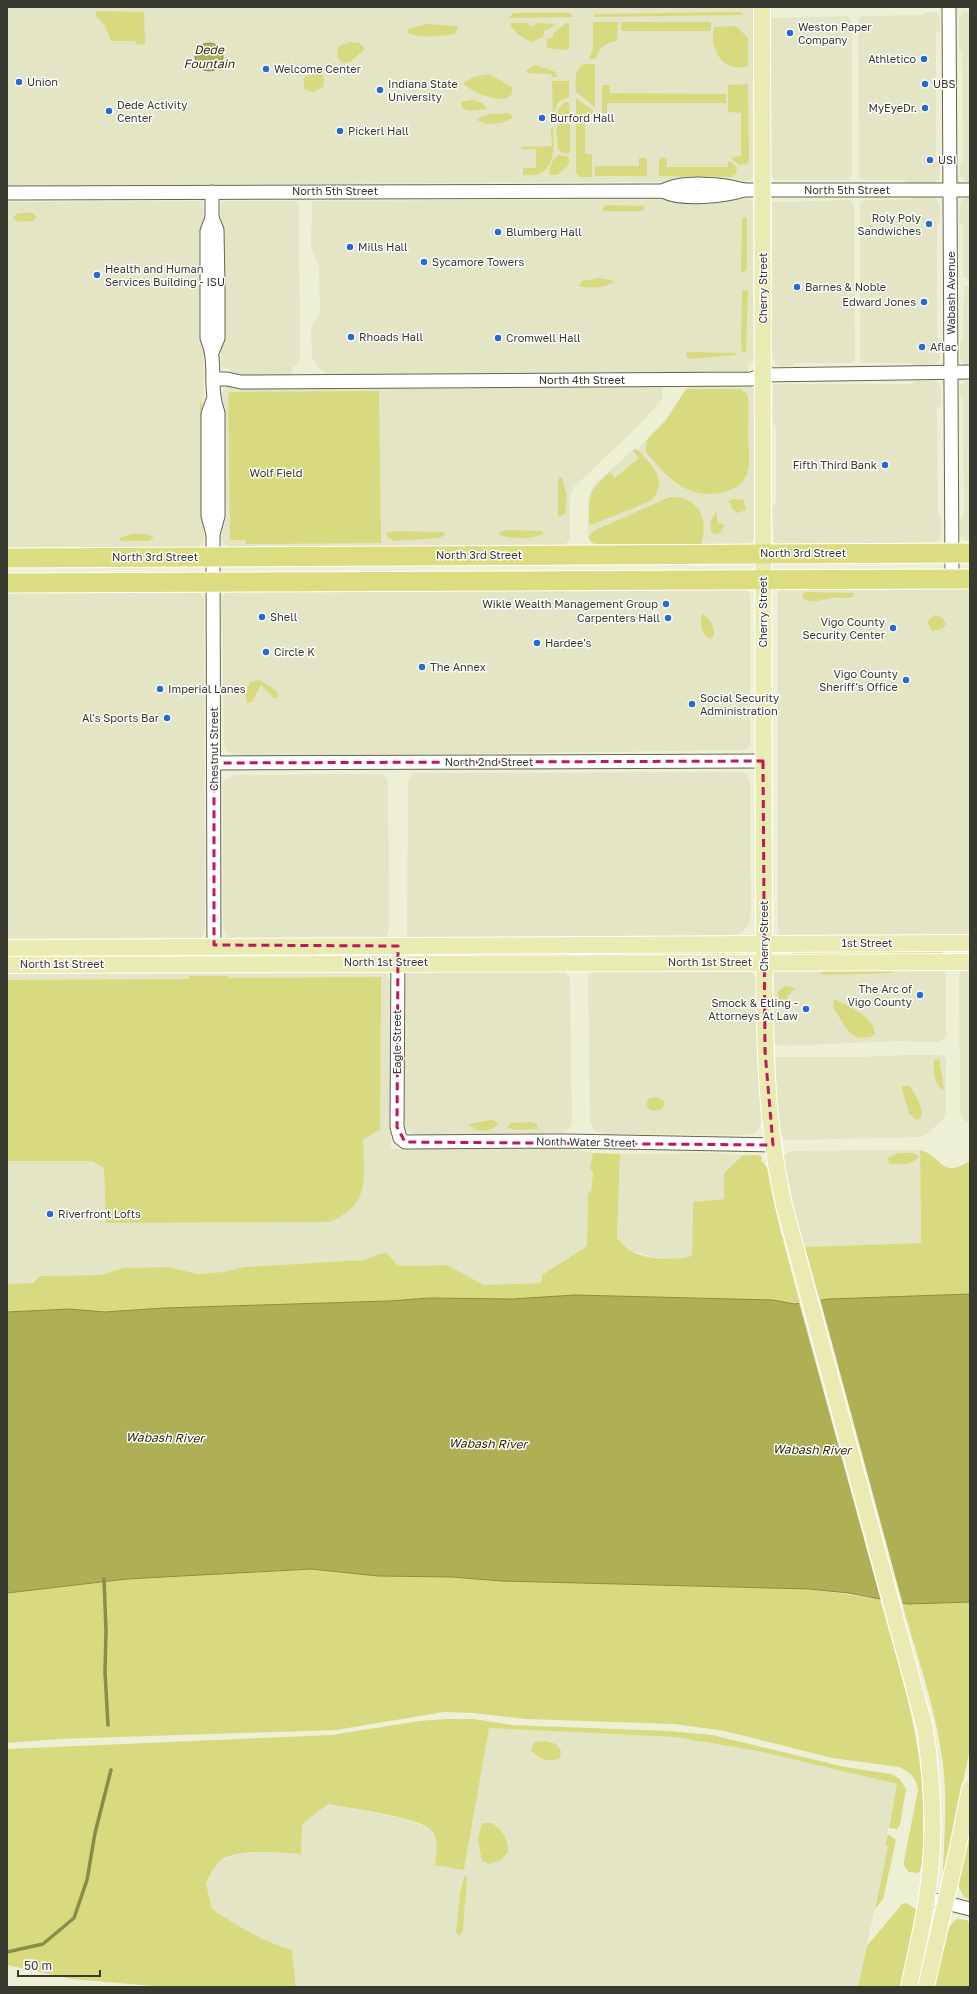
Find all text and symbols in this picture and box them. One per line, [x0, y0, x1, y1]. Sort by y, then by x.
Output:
place label: Weston Paper Company [798, 20, 872, 46]
marker: Weston Paper Company [785, 28, 795, 38]
water label: Dede Fountain [184, 42, 235, 71]
place label: Athletico [868, 52, 916, 65]
marker: Athletico [919, 54, 929, 64]
place label: Welcome Center [274, 62, 362, 75]
marker: Welcome Center [261, 64, 271, 74]
place label: Union [27, 75, 58, 88]
marker: Union [14, 77, 24, 87]
place label: Indiana State University [388, 77, 458, 103]
place label: UBS [933, 77, 955, 90]
marker: UBS [920, 79, 930, 89]
marker: Indiana State University [375, 85, 385, 95]
place label: Dede Activity Center [117, 98, 187, 124]
place label: MyEyeDr. [868, 101, 917, 114]
marker: MyEyeDr. [920, 103, 930, 113]
marker: Dede Activity Center [104, 106, 114, 116]
place label: Burford Hall [550, 111, 615, 124]
marker: Burford Hall [537, 113, 547, 123]
place label: Pickerl Hall [348, 124, 409, 137]
marker: Pickerl Hall [335, 126, 345, 136]
place label: USI [938, 153, 957, 166]
marker: USI [925, 155, 935, 165]
street label: North 5th Street [804, 183, 890, 196]
street label: North 5th Street [292, 184, 378, 197]
place label: Roly Poly Sandwiches [857, 211, 921, 237]
marker: Roly Poly Sandwiches [924, 219, 934, 229]
place label: Blumberg Hall [506, 225, 582, 238]
marker: Blumberg Hall [493, 227, 503, 237]
place label: Mills Hall [358, 240, 408, 253]
marker: Mills Hall [345, 242, 355, 252]
street label: Wabash Avenue [944, 251, 957, 335]
street label: Cherry Street [756, 252, 769, 324]
place label: Sycamore Towers [432, 255, 525, 268]
marker: Sycamore Towers [419, 257, 429, 267]
place label: Health and Human Services Building - ISU [105, 262, 225, 288]
marker: Health and Human Services Building - ISU [92, 270, 102, 280]
place label: Barnes & Noble [805, 280, 886, 293]
marker: Barnes & Noble [792, 282, 802, 292]
place label: Edward Jones [842, 295, 916, 308]
marker: Edward Jones [919, 297, 929, 307]
place label: Rhoads Hall [359, 330, 423, 343]
place label: Cromwell Hall [506, 331, 581, 344]
marker: Rhoads Hall [346, 332, 356, 342]
marker: Cromwell Hall [493, 333, 503, 343]
place label: Aflac [930, 340, 957, 353]
marker: Aflac [917, 342, 927, 352]
street label: North 4th Street [539, 373, 625, 386]
place label: Fifth Third Bank [793, 458, 877, 471]
marker: Fifth Third Bank [880, 460, 890, 470]
park label: Wolf Field [250, 466, 302, 479]
street label: North 3rd Street [760, 546, 846, 559]
street label: North 3rd Street [436, 548, 522, 561]
street label: North 3rd Street [112, 550, 198, 563]
street label: Cherry Street [756, 576, 769, 648]
place label: Wikle Wealth Management Group [482, 597, 658, 610]
marker: Wikle Wealth Management Group [661, 599, 671, 609]
place label: Shell [270, 610, 298, 623]
place label: Carpenters Hall [577, 611, 660, 624]
marker: Shell [257, 612, 267, 622]
marker: Carpenters Hall [663, 613, 673, 623]
place label: Vigo County Security Center [803, 615, 886, 641]
marker: Vigo County Security Center [888, 623, 898, 633]
place label: Hardee's [545, 636, 592, 649]
marker: Hardee's [532, 638, 542, 648]
place label: Circle K [274, 645, 315, 658]
marker: Circle K [261, 647, 271, 657]
place label: The Annex [430, 660, 486, 673]
marker: The Annex [417, 662, 427, 672]
place label: Vigo County Sheriff's Office [819, 667, 898, 693]
marker: Vigo County Sheriff's Office [901, 675, 911, 685]
place label: Imperial Lanes [168, 682, 246, 695]
marker: Imperial Lanes [155, 684, 165, 694]
place label: Social Security Administration [700, 691, 779, 717]
marker: Social Security Administration [687, 699, 697, 709]
street label: Chestnut Street [207, 707, 220, 791]
place label: Al's Sports Bar [82, 711, 160, 724]
marker: Al's Sports Bar [162, 713, 172, 723]
street label: North 2nd Street [445, 755, 533, 768]
street label: Cherry Street [757, 900, 770, 972]
street label: 1st Street [842, 936, 892, 949]
street label: North 1st Street [344, 955, 428, 968]
street label: North 1st Street [668, 955, 752, 968]
street label: North 1st Street [20, 957, 104, 970]
place label: The Arc of Vigo County [847, 982, 912, 1008]
marker: The Arc of Vigo County [915, 990, 925, 1000]
place label: Smock & Etling - Attorneys At Law [708, 996, 798, 1022]
marker: Smock & Etling - Attorneys At Law [801, 1004, 811, 1014]
street label: Eagle Street [390, 1010, 403, 1074]
street label: North Water Street [536, 1134, 636, 1149]
place label: Riverfront Lofts [58, 1207, 141, 1220]
marker: Riverfront Lofts [45, 1209, 55, 1219]
water label: Wabash River [126, 1429, 207, 1446]
water label: Wabash River [449, 1435, 530, 1452]
water label: Wabash River [773, 1441, 854, 1458]
scale bar [18, 1952, 100, 1978]
text: 50 m [24, 1958, 52, 1973]

